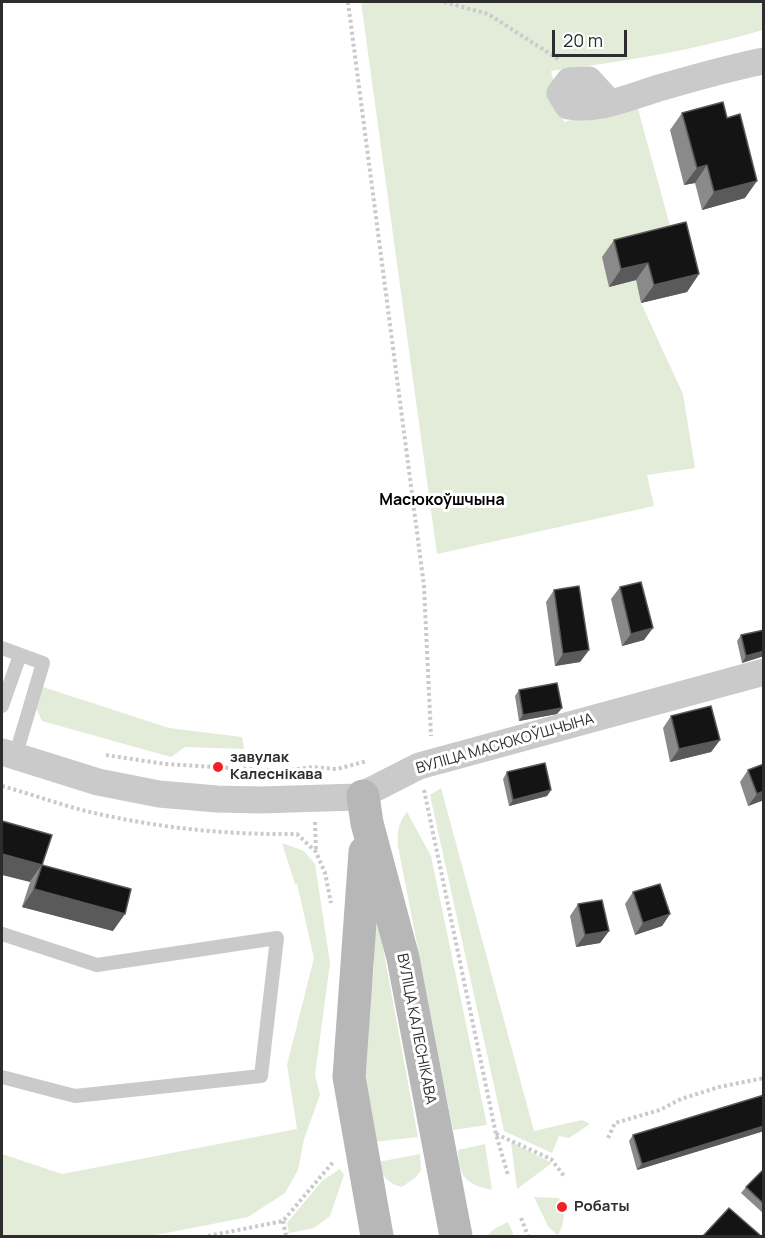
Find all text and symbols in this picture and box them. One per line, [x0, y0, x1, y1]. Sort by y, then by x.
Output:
scale bar [555, 18, 630, 56]
text: 20 m [563, 28, 603, 52]
district label: Масюкоўшчына [379, 491, 505, 511]
street label: ВУЛІЦА МАСЮКОЎШЧЫНА [414, 710, 596, 778]
place label: завулак Калеснікава [230, 749, 322, 784]
marker: завулак Калеснікава [211, 760, 225, 774]
street label: ВУЛІЦА КАЛЕСНІКАВА [393, 952, 439, 1106]
place label: Робаты [574, 1198, 630, 1216]
marker: Робаты [555, 1200, 569, 1214]

